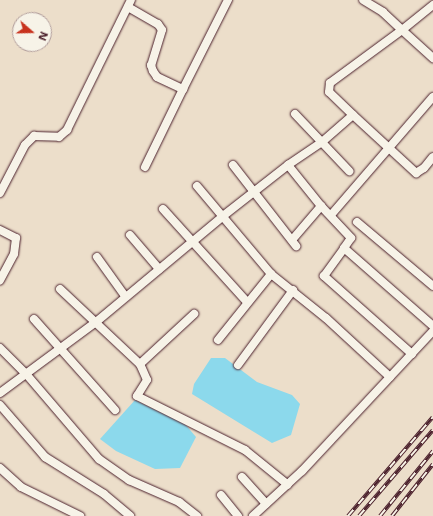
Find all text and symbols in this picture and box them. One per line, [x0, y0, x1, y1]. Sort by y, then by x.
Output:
north arrow [12, 12, 52, 52]
text: N [34, 29, 51, 43]

